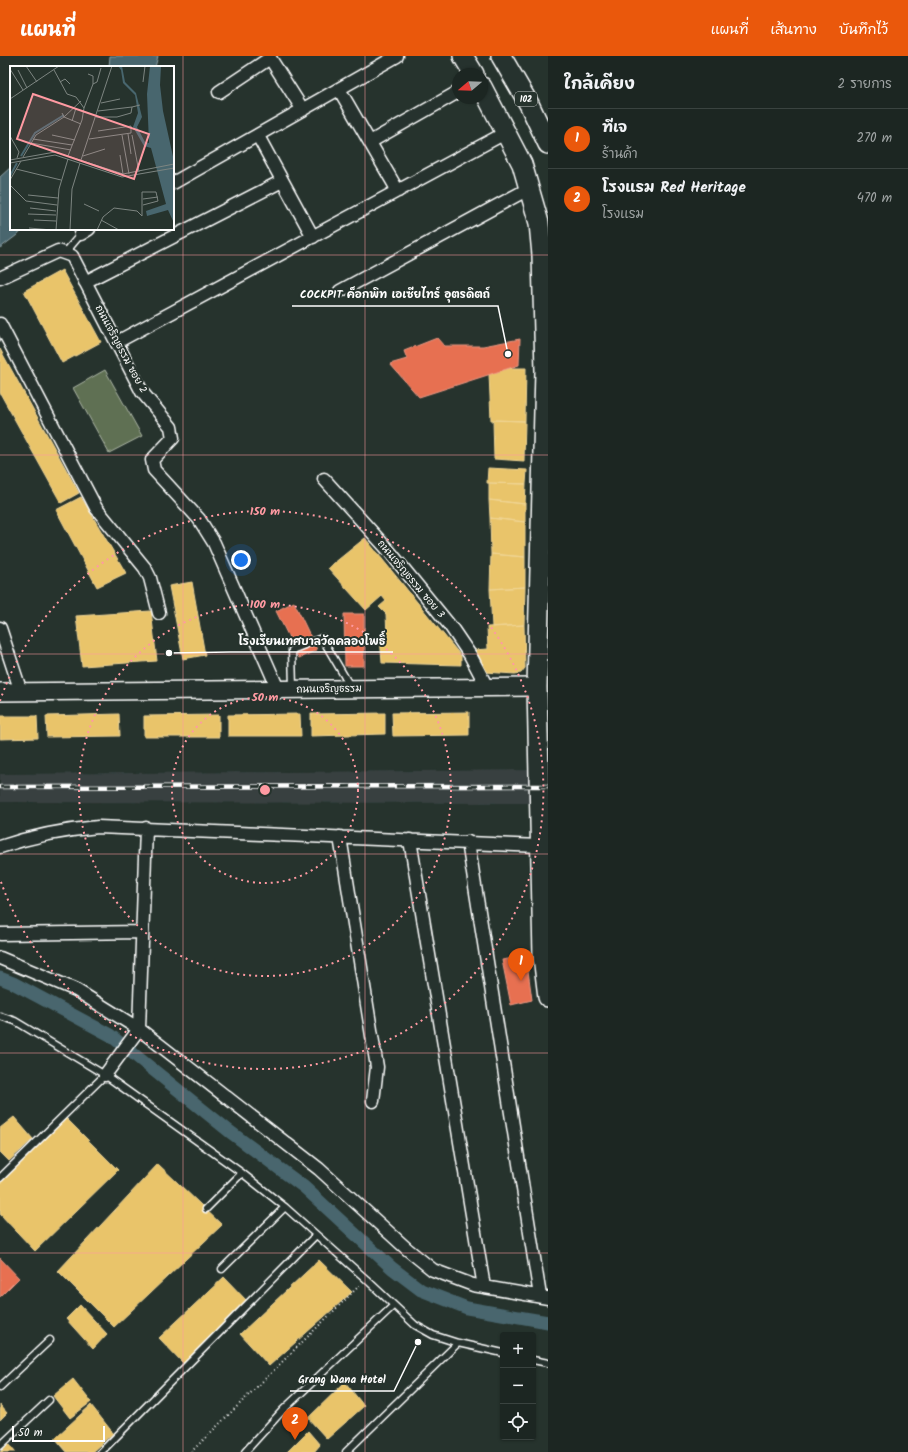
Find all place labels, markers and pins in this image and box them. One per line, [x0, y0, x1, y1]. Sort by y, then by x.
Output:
callout: COCKPIT ค็อกพิท เอเซียไทร์ อุตรดิตถ์ [292, 283, 498, 306]
callout: โรงเรียนเทศบาลวัดคลองโพธิ์ [230, 629, 393, 652]
centre of rings [258, 783, 272, 797]
pin: 1 [508, 948, 534, 981]
callout: Grang Wana Hotel [290, 1368, 394, 1391]
pin: 2 [282, 1407, 308, 1440]

